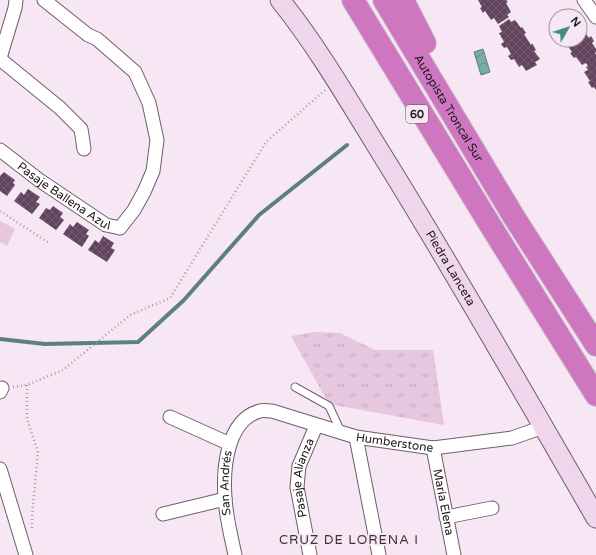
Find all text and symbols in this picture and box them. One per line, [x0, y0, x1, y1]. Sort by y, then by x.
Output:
north arrow [548, 8, 588, 48]
text: N [568, 14, 583, 30]
street label: Autopista Troncal Sur [411, 52, 487, 165]
road number: 60 [406, 105, 428, 123]
street label: Pasaje Ballena Azul [15, 159, 112, 233]
street label: Piedra Lanceta [423, 228, 478, 308]
street label: Humberstone [355, 430, 434, 455]
street label: Pasaje Alianza [290, 436, 317, 519]
street label: San Andrés [217, 449, 235, 516]
street label: María Elena [430, 468, 457, 536]
district label: CRUZ DE LORENA I [279, 532, 419, 548]

